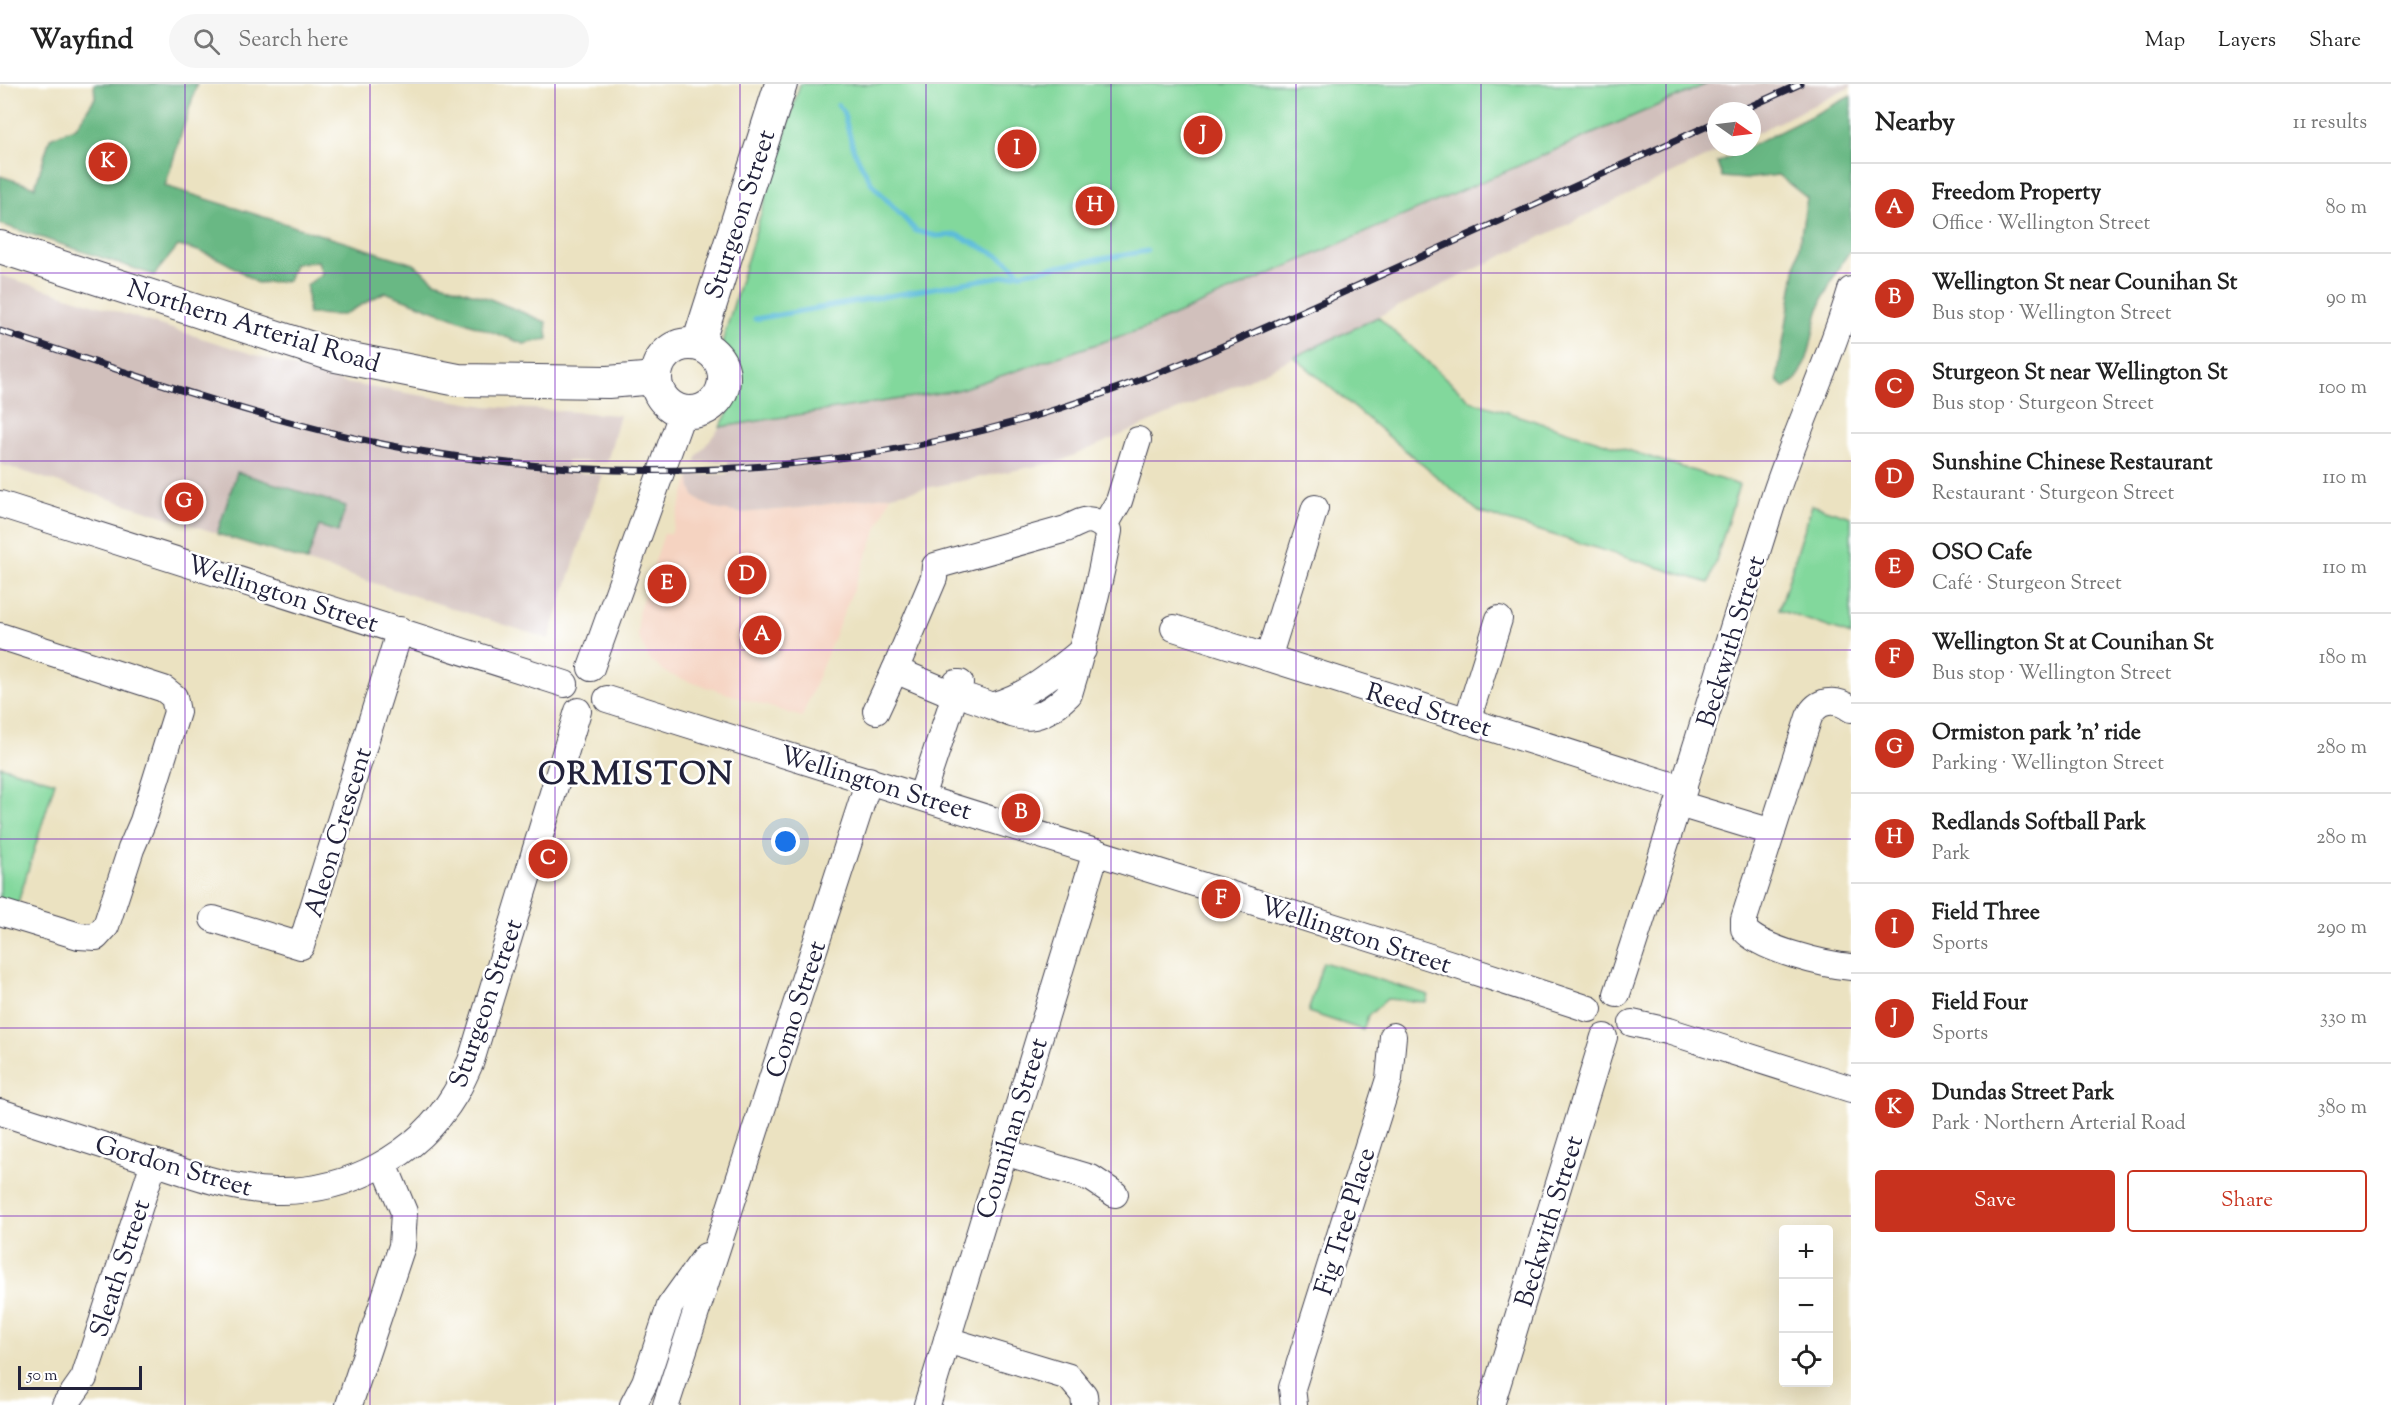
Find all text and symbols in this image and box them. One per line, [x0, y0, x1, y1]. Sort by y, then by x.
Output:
search box [169, 14, 589, 68]
text: Wayfind [30, 21, 133, 61]
icon: search [190, 25, 223, 58]
text: Search here [238, 25, 349, 57]
text: Map [2145, 26, 2185, 56]
text: Layers [2218, 26, 2276, 56]
text: Share [2309, 26, 2361, 56]
north arrow [1707, 102, 1761, 156]
text: Nearby [1875, 105, 1955, 142]
text: 11 results [2293, 109, 2367, 138]
pin: J [1184, 112, 1222, 158]
street label: Sturgeon Street [697, 125, 786, 304]
pin: I [998, 126, 1036, 172]
pin: K [88, 140, 128, 184]
text: Freedom Property [1932, 178, 2101, 210]
pin: H [1076, 184, 1114, 228]
text: A [1886, 194, 1903, 223]
text: 80 m [2326, 194, 2367, 223]
text: Office · Wellington Street [1932, 210, 2150, 239]
text: Wellington St near Counihan St [1932, 268, 2237, 300]
street label: Northern Arterial Road [122, 271, 385, 384]
text: B [1888, 284, 1901, 313]
text: 90 m [2326, 284, 2367, 313]
text: Bus stop · Wellington Street [1932, 300, 2172, 329]
text: Sturgeon St near Wellington St [1932, 358, 2228, 390]
text: C [1886, 374, 1903, 403]
text: 100 m [2318, 374, 2367, 403]
text: Bus stop · Sturgeon Street [1932, 390, 2154, 419]
text: Sunshine Chinese Restaurant [1932, 448, 2213, 480]
text: D [1887, 464, 1902, 493]
text: 110 m [2322, 464, 2367, 493]
pin: G [164, 480, 204, 524]
text: Restaurant · Sturgeon Street [1932, 480, 2174, 509]
text: OSO Cafe [1932, 538, 2032, 570]
street label: Wellington Street [182, 547, 383, 644]
street label: Beckwith Street [1689, 551, 1776, 732]
pin: D [728, 552, 766, 598]
text: E [1888, 554, 1901, 583]
text: 110 m [2322, 554, 2367, 583]
pin: E [648, 562, 686, 606]
text: Café · Sturgeon Street [1932, 570, 2122, 599]
pin: A [742, 612, 782, 658]
text: Wellington St at Counihan St [1932, 628, 2214, 660]
text: F [1889, 644, 1900, 673]
text: 180 m [2319, 644, 2367, 673]
text: Bus stop · Wellington Street [1932, 660, 2172, 689]
street label: Reed Street [1361, 675, 1496, 748]
text: Ormiston park 'n' ride [1932, 718, 2141, 750]
text: G [1886, 734, 1903, 763]
text: 280 m [2316, 734, 2367, 763]
street label: Wellington Street [775, 738, 976, 831]
street label: Aleon Crescent [296, 743, 383, 922]
text: Parking · Wellington Street [1932, 750, 2164, 779]
district label: ORMISTON [538, 753, 734, 799]
pin: B [1002, 790, 1040, 836]
text: Redlands Softball Park [1932, 808, 2146, 840]
text: H [1887, 824, 1902, 853]
text: 280 m [2316, 824, 2367, 853]
your location [771, 827, 800, 856]
pin: C [528, 836, 568, 882]
text: Park [1932, 840, 1970, 869]
pin: F [1202, 876, 1240, 922]
street label: Wellington Street [1255, 888, 1456, 985]
text: Field Three [1932, 898, 2040, 930]
street label: Sturgeon Street [441, 914, 534, 1093]
text: I [1891, 914, 1898, 943]
text: 290 m [2317, 914, 2367, 943]
text: Sports [1932, 930, 1988, 959]
street label: Como Street [758, 936, 837, 1083]
text: Field Four [1932, 988, 2028, 1020]
text: J [1892, 1004, 1897, 1033]
text: 330 m [2320, 1004, 2367, 1033]
text: Sports [1932, 1020, 1988, 1049]
street label: Counihan Street [968, 1034, 1059, 1224]
text: Dundas Street Park [1932, 1078, 2114, 1110]
text: K [1887, 1094, 1902, 1123]
text: 380 m [2318, 1094, 2367, 1123]
text: Park · Northern Arterial Road [1932, 1110, 2186, 1139]
street label: Gordon Street [90, 1127, 256, 1208]
street label: Beckwith Street [1507, 1131, 1594, 1312]
street label: Fig Tree Place [1306, 1143, 1386, 1300]
button: Save [1875, 1170, 2115, 1232]
button: Share [2127, 1170, 2367, 1232]
street label: Sleath Street [82, 1195, 161, 1343]
map controls [1779, 1225, 1833, 1387]
button: + [1779, 1225, 1833, 1279]
button: − [1779, 1279, 1833, 1333]
button: locate [1779, 1333, 1833, 1387]
scale bar [18, 1363, 142, 1390]
text: 50 m [27, 1365, 58, 1388]

